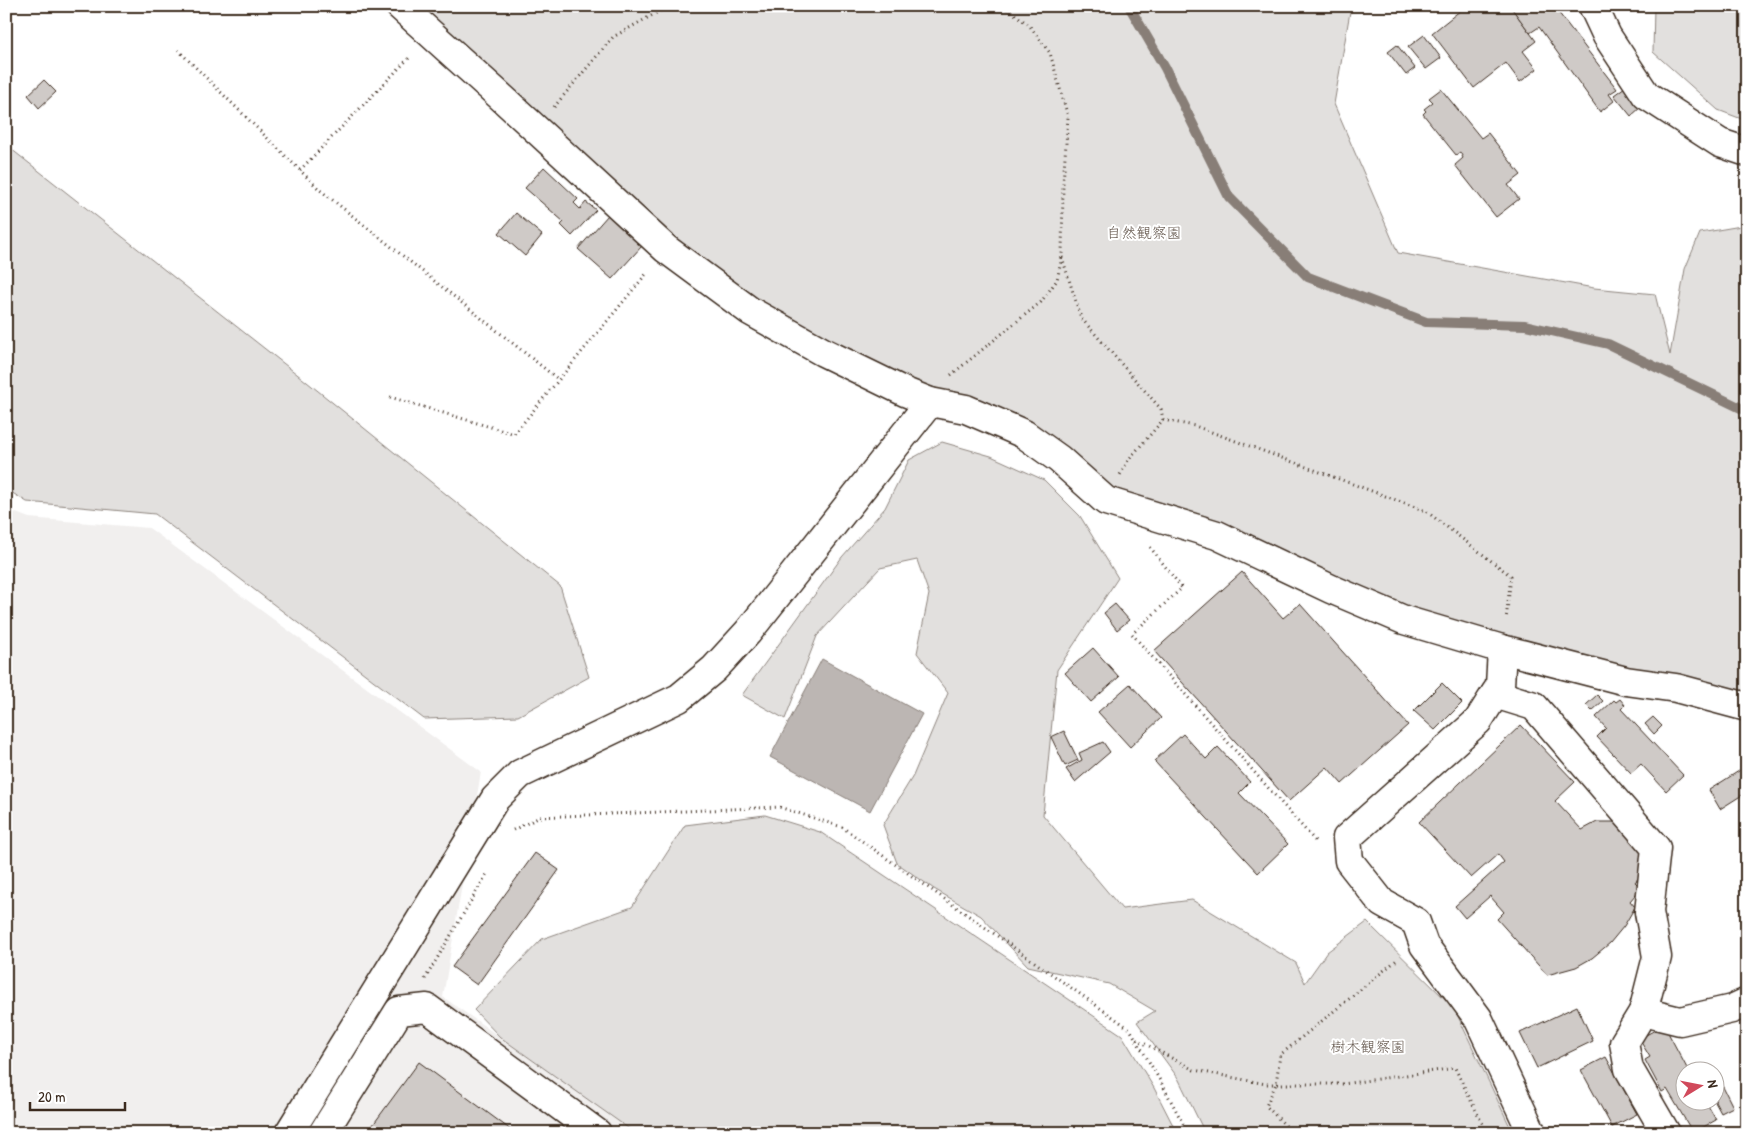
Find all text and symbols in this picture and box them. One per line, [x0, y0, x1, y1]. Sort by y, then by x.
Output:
park label: 自然観察園 [1106, 222, 1182, 243]
park label: 樹木観察園 [1330, 1036, 1406, 1057]
north arrow [1676, 1062, 1726, 1112]
text: N [1703, 1078, 1723, 1090]
scale bar [30, 1079, 125, 1111]
text: 20 m [38, 1086, 65, 1107]

